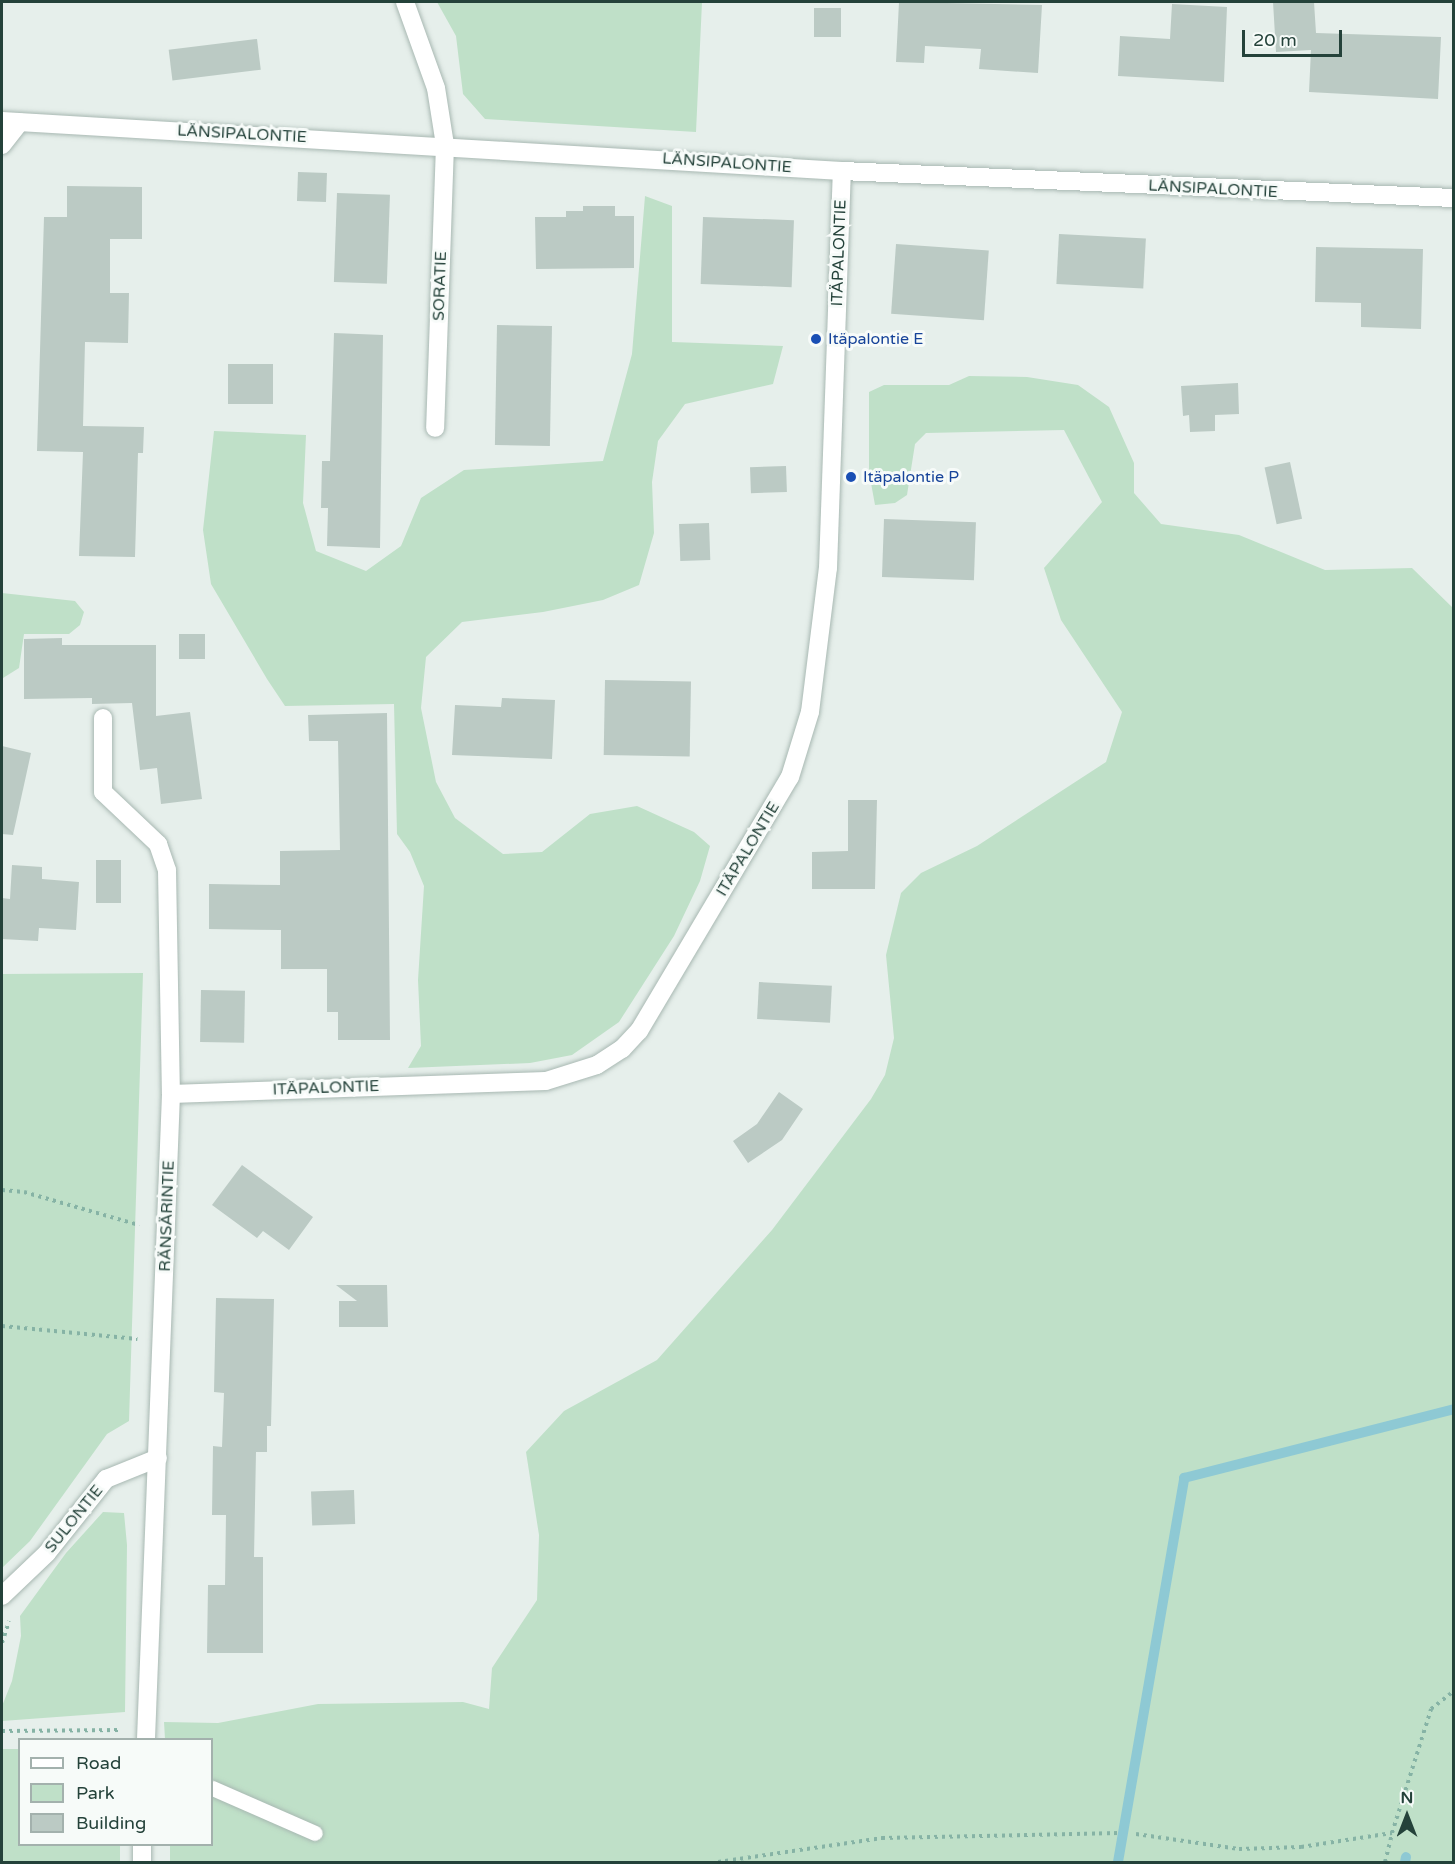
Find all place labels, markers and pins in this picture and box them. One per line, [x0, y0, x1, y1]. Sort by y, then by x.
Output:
place label: Itäpalontie E [828, 329, 923, 349]
marker: Itäpalontie E [809, 332, 823, 346]
place label: Itäpalontie P [863, 467, 959, 487]
marker: Itäpalontie P [844, 470, 858, 484]

